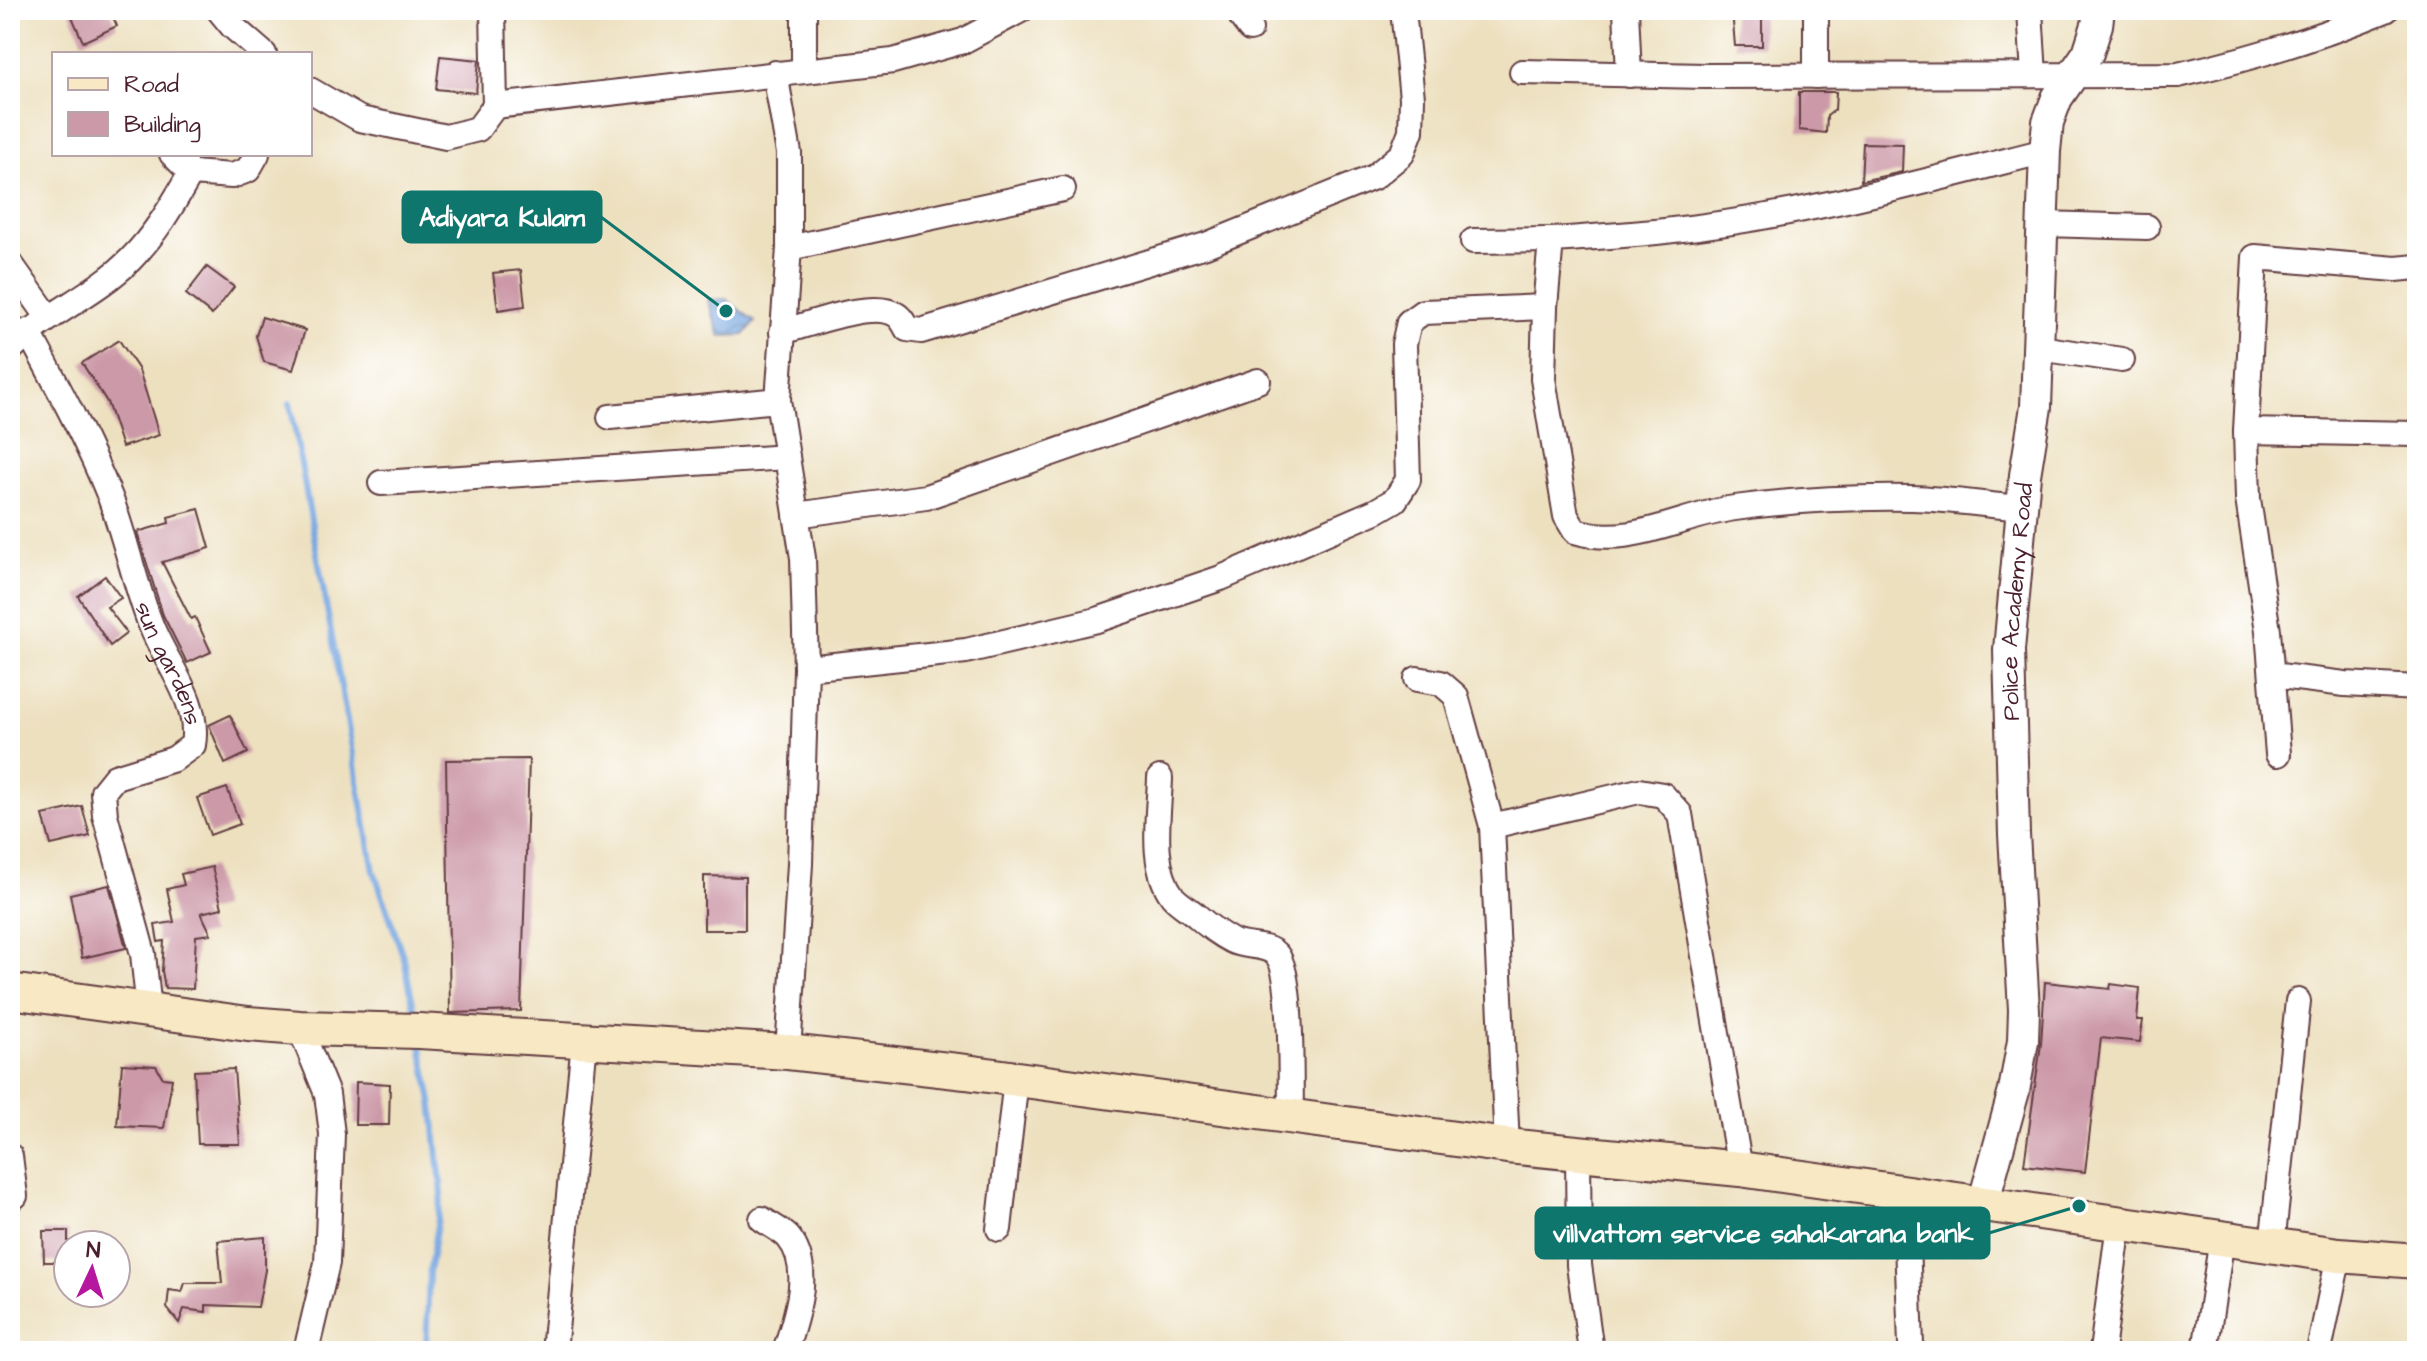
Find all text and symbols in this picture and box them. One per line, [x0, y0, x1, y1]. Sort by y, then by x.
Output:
legend [52, 52, 312, 156]
text: Road [124, 68, 179, 102]
text: Building [124, 108, 201, 143]
callout: Adiyara Kulam [403, 192, 601, 242]
text: Adiyara Kulam [419, 200, 586, 239]
street label: Police Academy Road [1993, 481, 2042, 721]
street label: sun gardens [126, 597, 210, 728]
callout: villvattom service sahakarana bank [1536, 1208, 1989, 1258]
text: villvattom service sahakarana bank [1552, 1216, 1975, 1252]
north arrow [52, 1229, 132, 1309]
text: N [85, 1235, 101, 1267]

